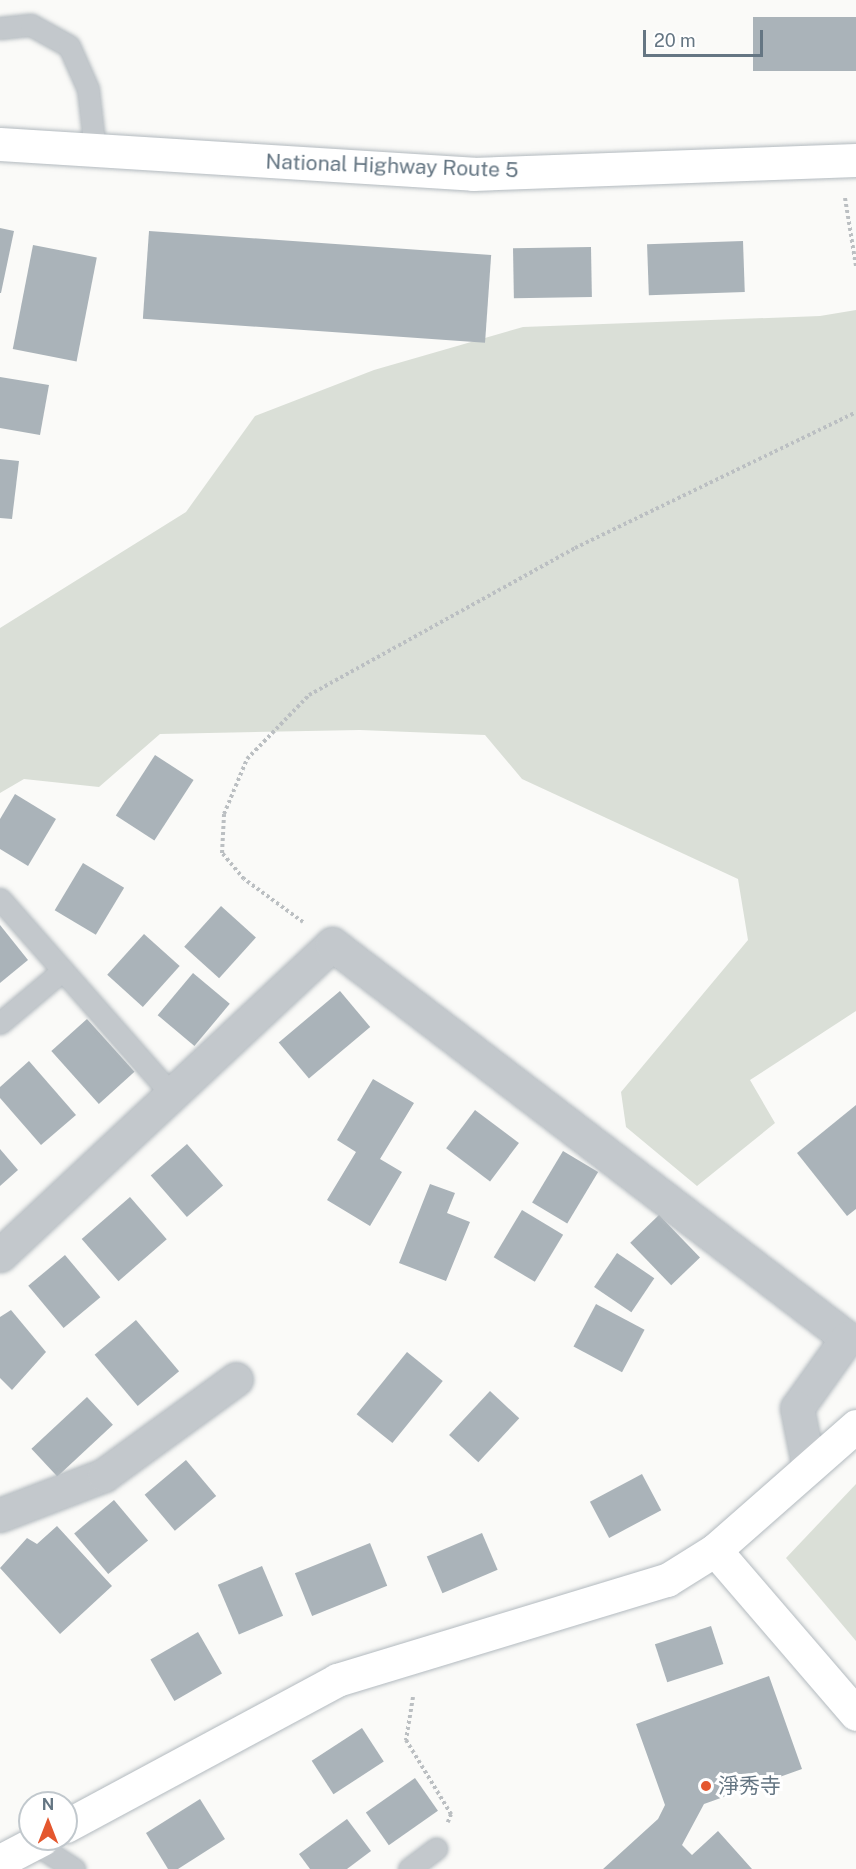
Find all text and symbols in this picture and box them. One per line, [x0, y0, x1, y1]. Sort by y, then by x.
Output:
scale bar [646, 18, 766, 56]
text: 20 m [654, 30, 696, 51]
street label: National Highway Route 5 [265, 149, 519, 183]
place label: 淨秀寺 [718, 1773, 781, 1799]
marker: 淨秀寺 [699, 1779, 713, 1793]
north arrow [18, 1791, 78, 1851]
text: N [42, 1795, 54, 1814]

